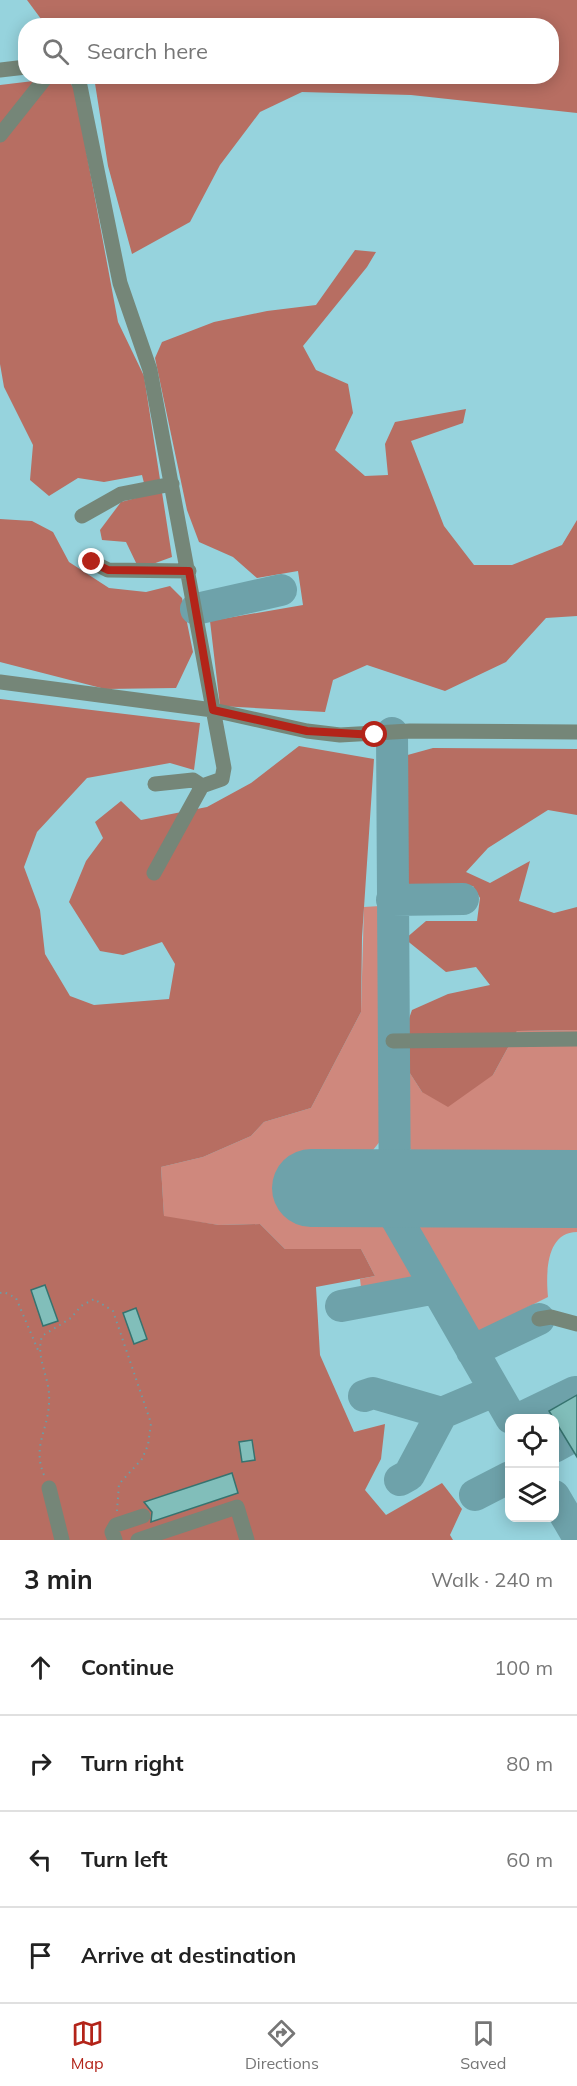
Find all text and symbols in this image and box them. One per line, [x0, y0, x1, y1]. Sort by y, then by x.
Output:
search box [18, 18, 559, 84]
icon: search [39, 35, 72, 68]
text: Search here [87, 37, 208, 65]
route end [78, 548, 104, 574]
route start [361, 721, 387, 747]
map controls [505, 1414, 559, 1522]
button: locate [505, 1414, 559, 1468]
button: layers [505, 1468, 559, 1522]
text: 3 min [24, 1563, 93, 1596]
text: Walk · 240 m [431, 1567, 553, 1592]
icon: ahead [24, 1651, 57, 1684]
text: Continue [81, 1653, 174, 1681]
text: 100 m [494, 1655, 553, 1680]
icon: right [24, 1747, 57, 1780]
text: Turn right [81, 1749, 184, 1777]
text: 80 m [506, 1751, 553, 1776]
icon: left [24, 1843, 57, 1876]
text: Turn left [81, 1845, 168, 1873]
text: 60 m [506, 1847, 553, 1872]
icon: arrive [24, 1939, 57, 1972]
text: Arrive at destination [81, 1941, 296, 1969]
tab: Map [71, 2017, 104, 2073]
tab: Directions [245, 2017, 319, 2073]
tab: Saved [460, 2017, 506, 2073]

